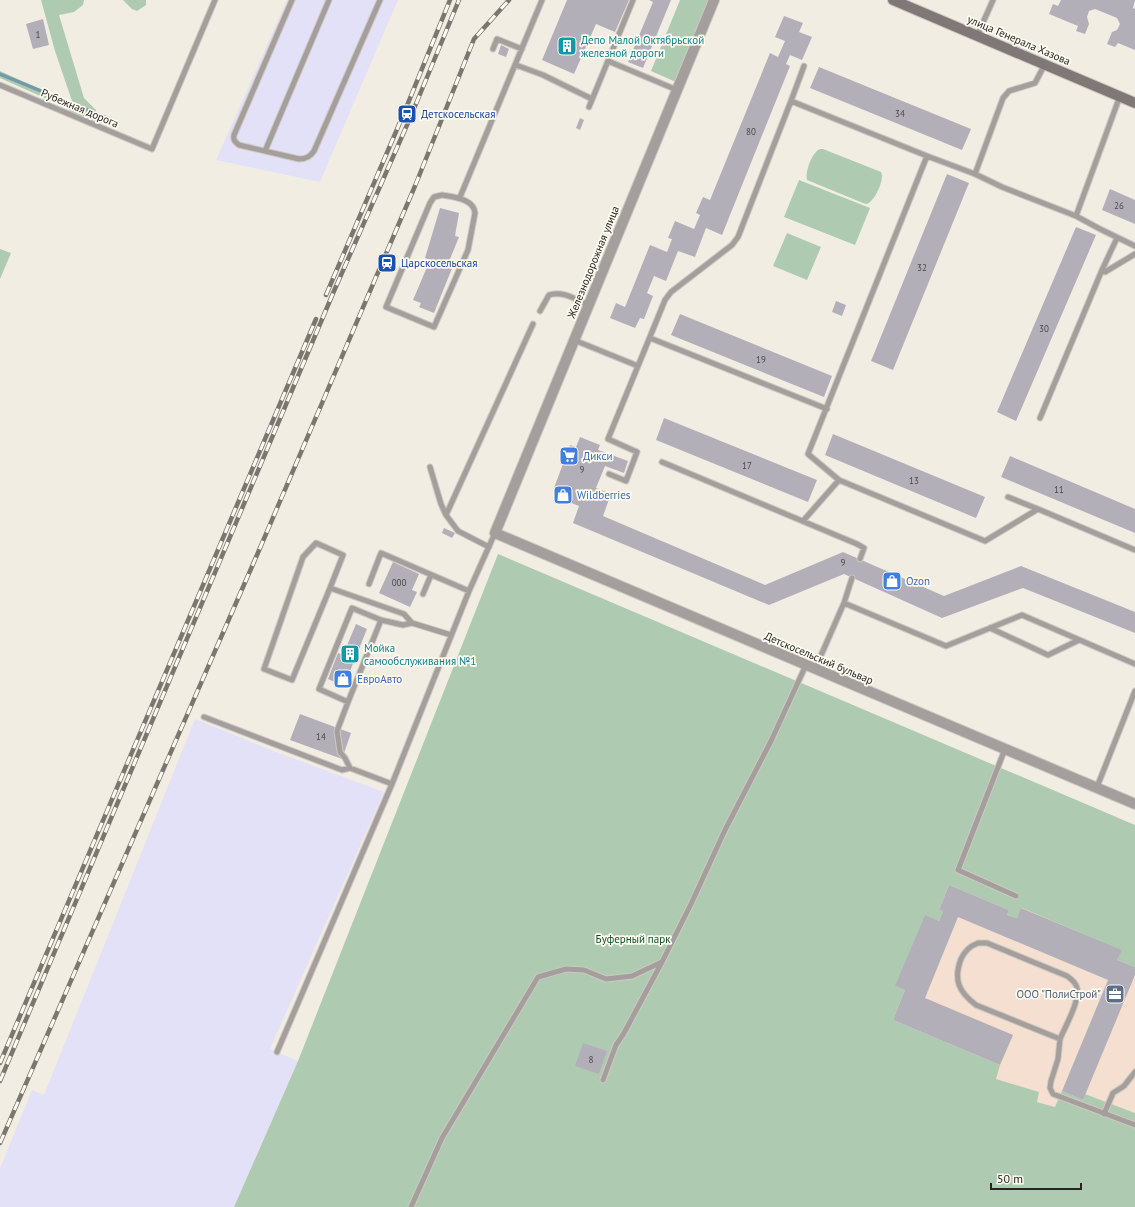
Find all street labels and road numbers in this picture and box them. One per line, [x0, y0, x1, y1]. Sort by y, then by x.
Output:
street label: улица Генерала Хазова [965, 12, 1073, 68]
street label: Рубежная дорога [39, 85, 121, 131]
street label: Железнодорожная улица [564, 204, 622, 321]
street label: Детскосельский бульвар [762, 629, 876, 687]

